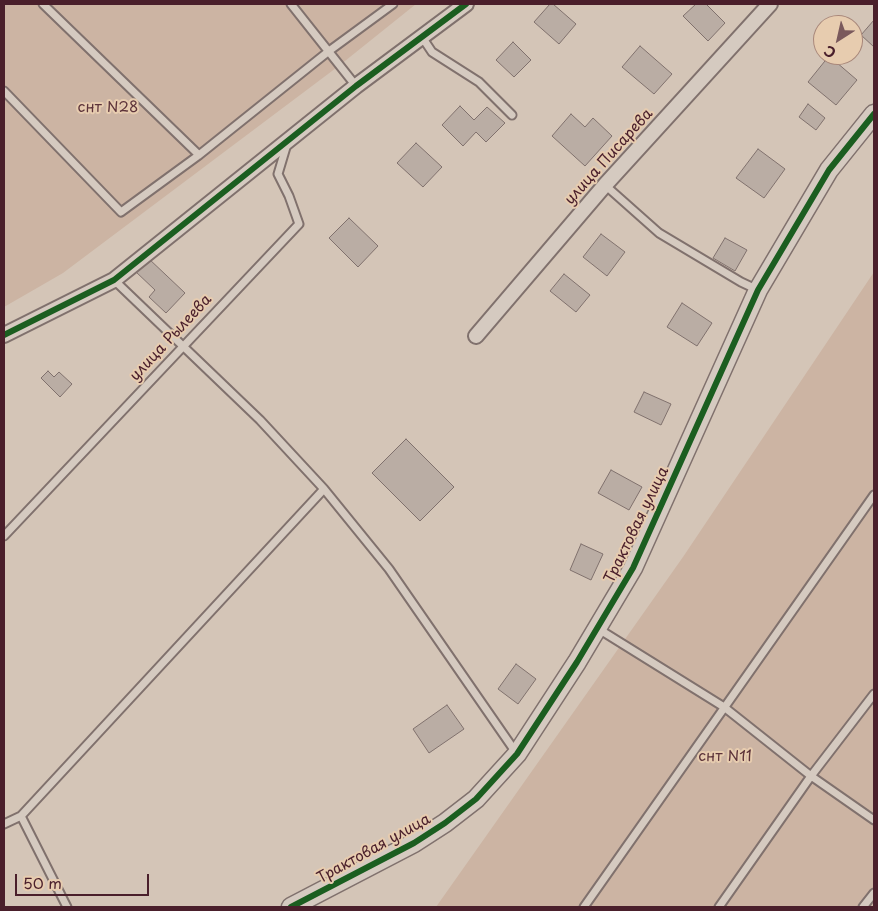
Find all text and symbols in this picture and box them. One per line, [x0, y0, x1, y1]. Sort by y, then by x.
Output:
north arrow [813, 15, 863, 65]
text: С [819, 40, 840, 63]
park label: снт N28 [78, 99, 138, 117]
street label: улица Писарева [561, 105, 657, 209]
street label: улица Рылеева [126, 291, 216, 385]
street label: Трактовая улица [601, 464, 673, 586]
park label: снт N11 [698, 748, 752, 766]
street label: Трактовая улица [314, 810, 434, 888]
scale bar [18, 864, 151, 896]
text: 50 m [23, 871, 62, 894]

